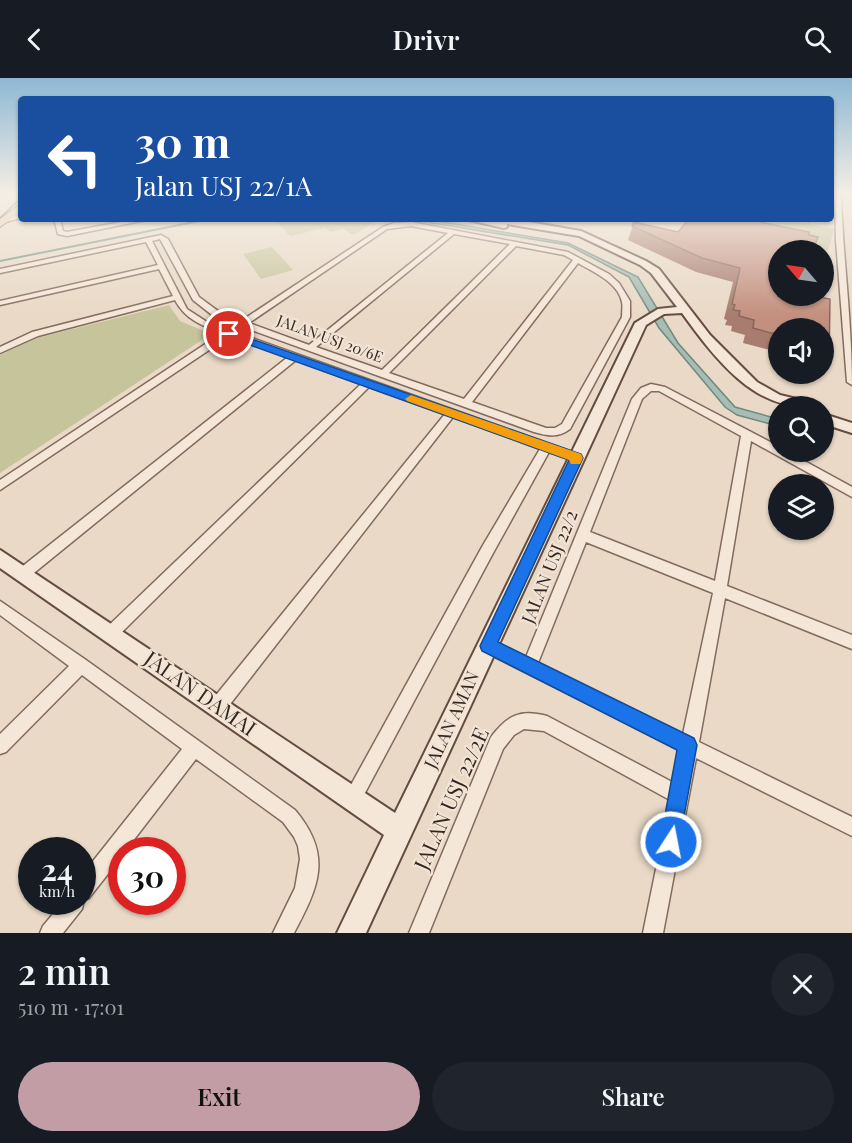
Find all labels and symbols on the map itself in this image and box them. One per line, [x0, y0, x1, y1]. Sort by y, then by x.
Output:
north arrow [768, 240, 834, 306]
pin [203, 308, 254, 359]
street label: JALAN USJ 20/6E [274, 309, 386, 367]
street label: JALAN USJ 22/2 [515, 506, 583, 628]
street label: JALAN DAMAI [139, 643, 263, 741]
street label: JALAN AMAN [418, 667, 484, 773]
street label: JALAN USJ 22/2E [406, 723, 494, 875]
position arrow [639, 810, 703, 874]
speed limit sign: 30 [108, 837, 186, 915]

